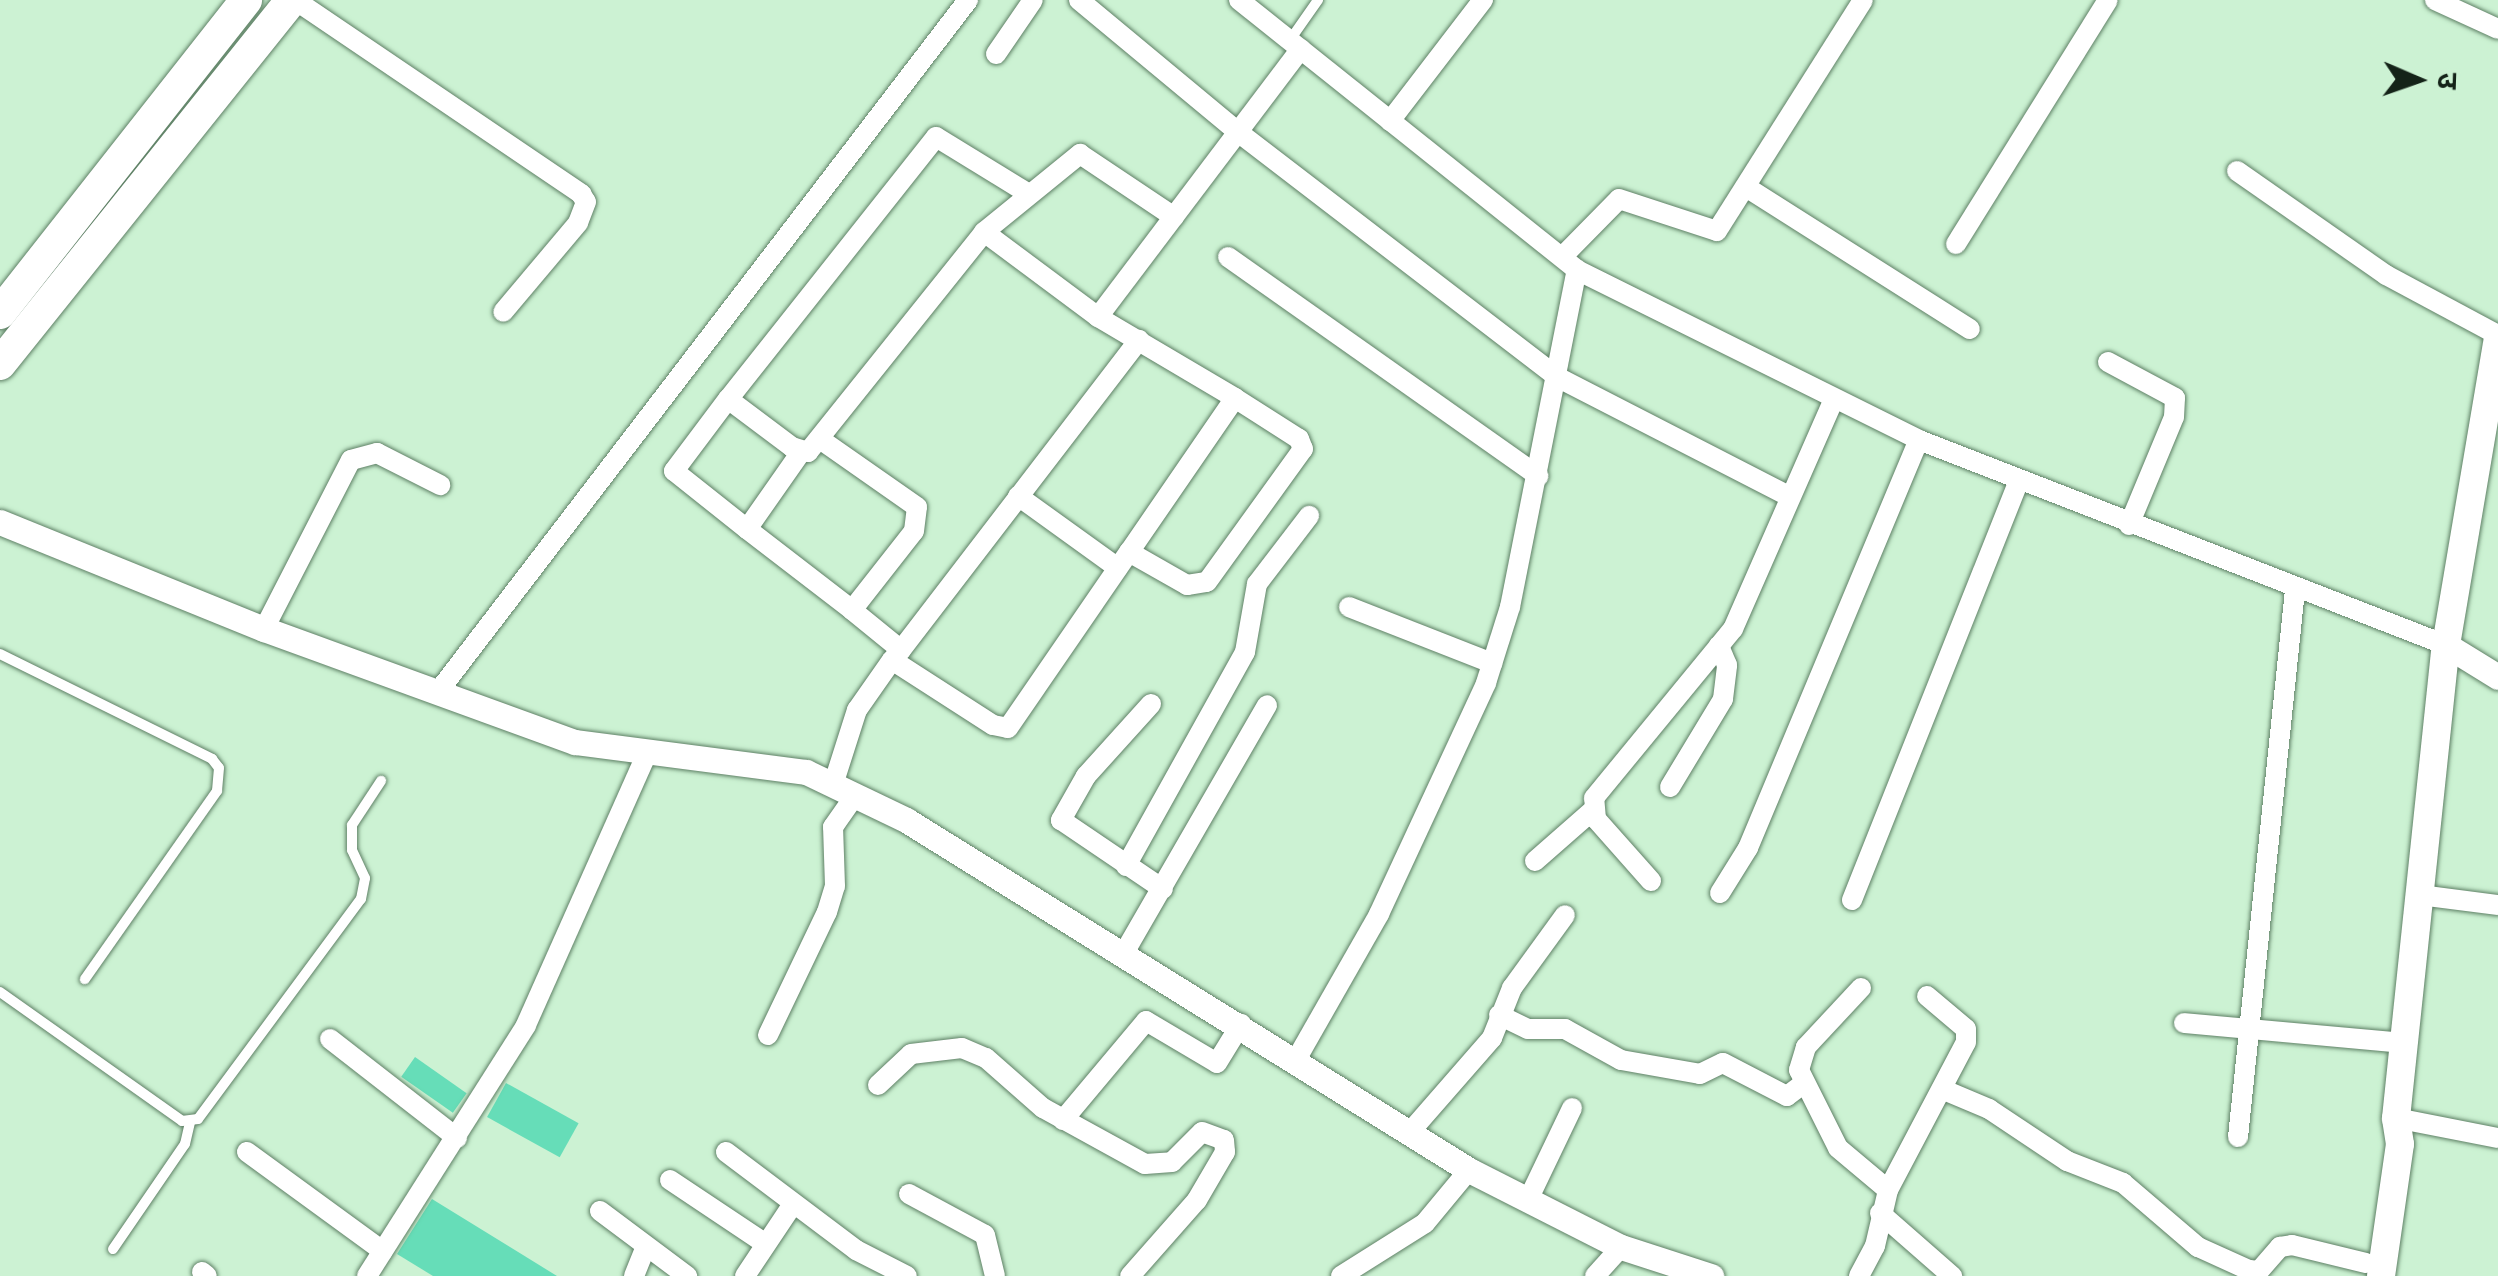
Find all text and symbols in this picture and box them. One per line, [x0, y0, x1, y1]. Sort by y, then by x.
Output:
north arrow [2368, 30, 2468, 130]
text: उ [2432, 72, 2464, 90]

